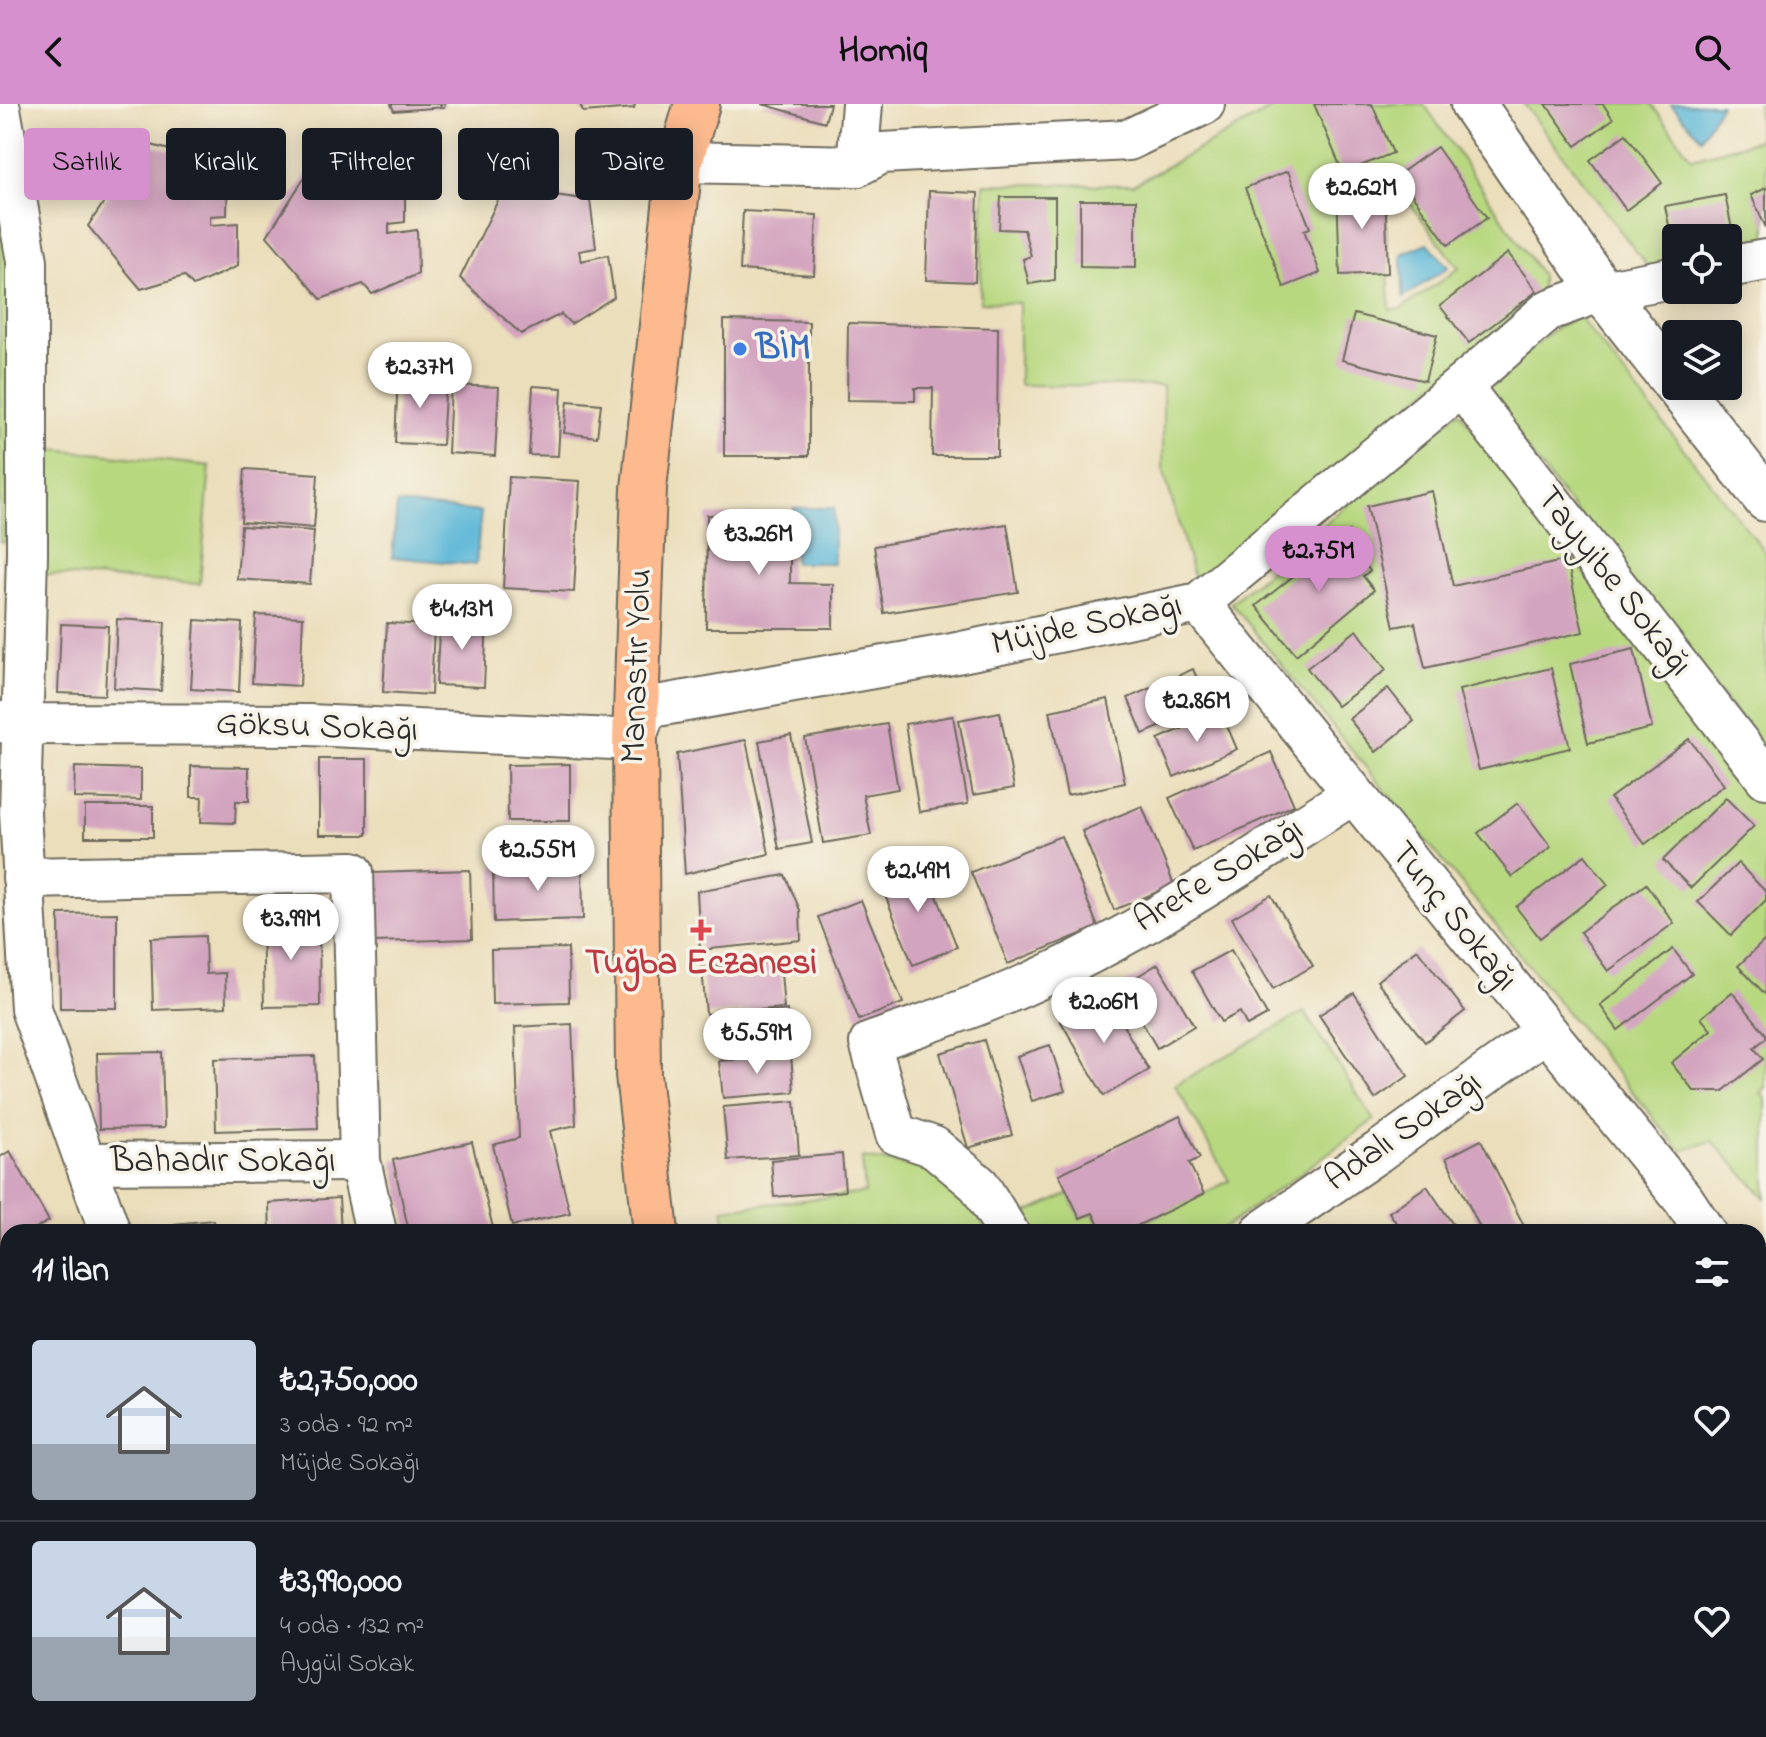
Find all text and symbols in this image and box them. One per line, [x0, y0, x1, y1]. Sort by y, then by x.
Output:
text: Homiq [838, 26, 928, 79]
icon: back [32, 30, 76, 74]
icon: search [1690, 30, 1734, 74]
chip: Satılık [24, 128, 150, 200]
chip: Kiralık [166, 128, 286, 200]
chip: Filtreler [302, 128, 442, 200]
chip: Yeni [458, 128, 559, 200]
chip: Daire [575, 128, 693, 200]
pin: ₺2.62M [1297, 163, 1427, 231]
text: ₺2.62M [1326, 170, 1398, 208]
map controls [1662, 224, 1742, 400]
button: locate [1662, 224, 1742, 304]
button: layers [1662, 320, 1742, 400]
place label: BİM [754, 323, 811, 376]
marker: BİM [731, 340, 749, 358]
pin: ₺2.37M [355, 342, 485, 410]
text: ₺2.37M [386, 349, 454, 387]
street label: Tayyibe Sokağı [1522, 475, 1704, 689]
pin: ₺3.26M [694, 509, 824, 577]
text: ₺3.26M [724, 516, 794, 554]
pin: ₺2.75M [1254, 526, 1384, 594]
text: ₺2.75M [1283, 533, 1355, 571]
street label: Manastır Yolu [608, 568, 668, 764]
street label: Müjde Sokağı [987, 580, 1187, 672]
pin: ₺4.13M [397, 584, 527, 652]
text: ₺4.13M [430, 591, 494, 629]
pin: ₺2.86M [1132, 676, 1262, 744]
text: ₺2.86M [1163, 683, 1231, 721]
street label: Göksu Sokağı [215, 698, 419, 758]
street label: Arefe Sokağı [1124, 804, 1314, 948]
pin: ₺2.55M [473, 825, 603, 893]
street label: Tunç Sokağı [1376, 830, 1530, 1004]
text: ₺2.55M [500, 832, 576, 870]
pin: ₺2.49M [853, 846, 983, 914]
text: ₺2.49M [885, 853, 951, 891]
pin: ₺3.99M [226, 894, 356, 962]
text: ₺3.99M [261, 901, 321, 939]
marker: Tuğba Eczanesi [692, 921, 710, 939]
place label: Tuğba Eczanesi [585, 938, 817, 992]
pin: ₺2.06M [1039, 977, 1169, 1045]
text: ₺2.06M [1069, 984, 1139, 1022]
pin: ₺5.59M [692, 1008, 822, 1076]
text: ₺5.59M [721, 1015, 793, 1053]
street label: Adalı Sokağı [1314, 1058, 1494, 1206]
street label: Bahadır Sokağı [109, 1136, 336, 1189]
text: 11 ilan [32, 1247, 109, 1297]
icon: filters [1690, 1250, 1734, 1294]
text: ₺2,750,000 [280, 1357, 418, 1407]
icon: home [96, 1372, 192, 1468]
icon: heart [1690, 1398, 1734, 1442]
text: 3 oda · 92 m² [280, 1407, 413, 1445]
text: Müjde Sokağı [280, 1445, 420, 1483]
text: ₺3,990,000 [280, 1558, 402, 1608]
icon: home [96, 1573, 192, 1669]
icon: heart [1690, 1599, 1734, 1643]
text: 4 oda · 132 m² [280, 1608, 424, 1646]
text: Aygül Sokak [280, 1646, 414, 1684]

